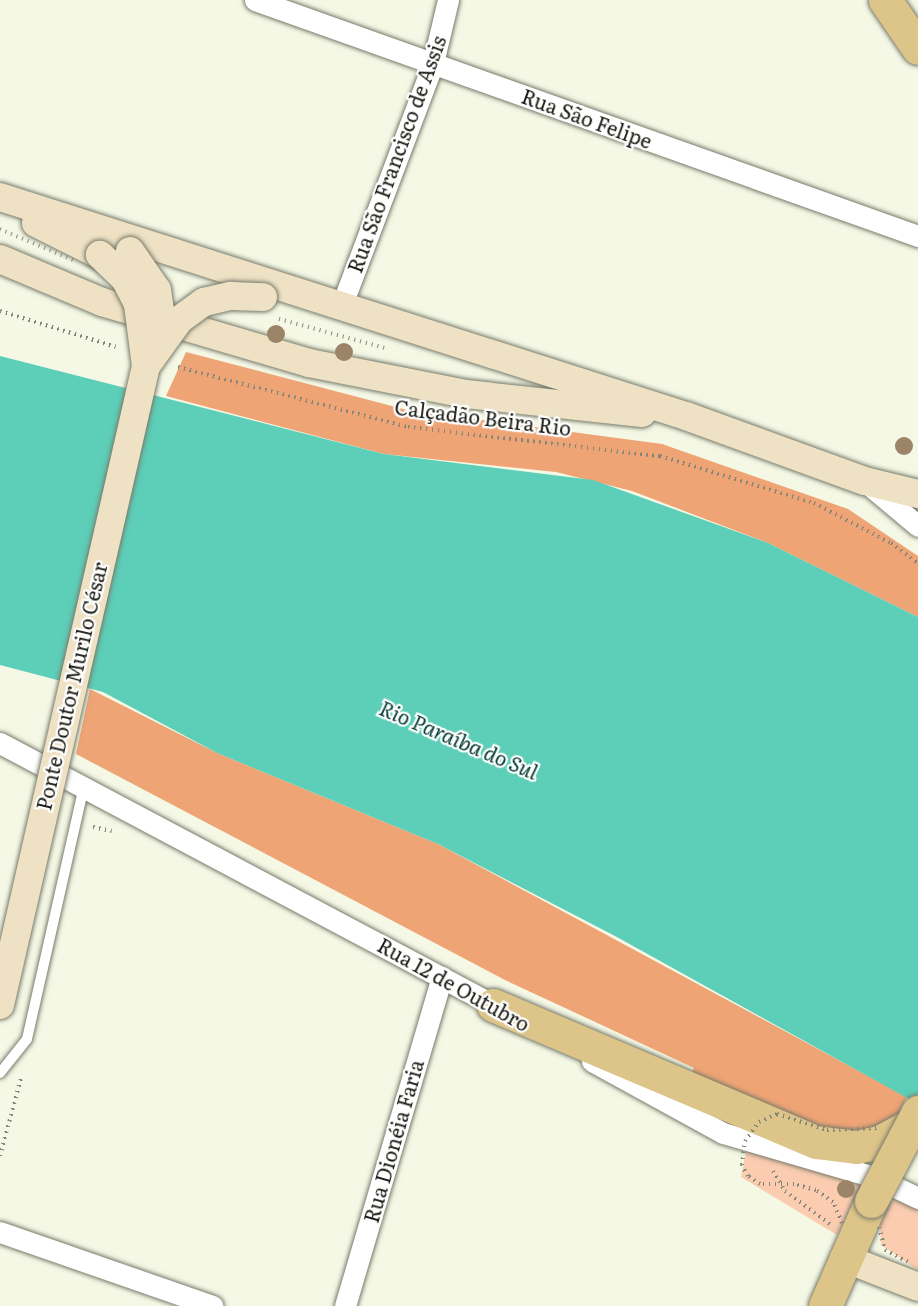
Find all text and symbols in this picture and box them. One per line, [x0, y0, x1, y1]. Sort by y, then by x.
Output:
street label: Rua São Francisco de Assis [342, 32, 450, 276]
street label: Rua São Felipe [519, 83, 655, 153]
street label: Calçadão Beira Rio [393, 394, 573, 440]
street label: Ponte Doutor Murilo César [31, 560, 111, 812]
water label: Rio Paraíba do Sul [376, 694, 542, 784]
street label: Rua 12 de Outubro [374, 932, 534, 1036]
street label: Rua Dionéia Faria [358, 1057, 428, 1225]

